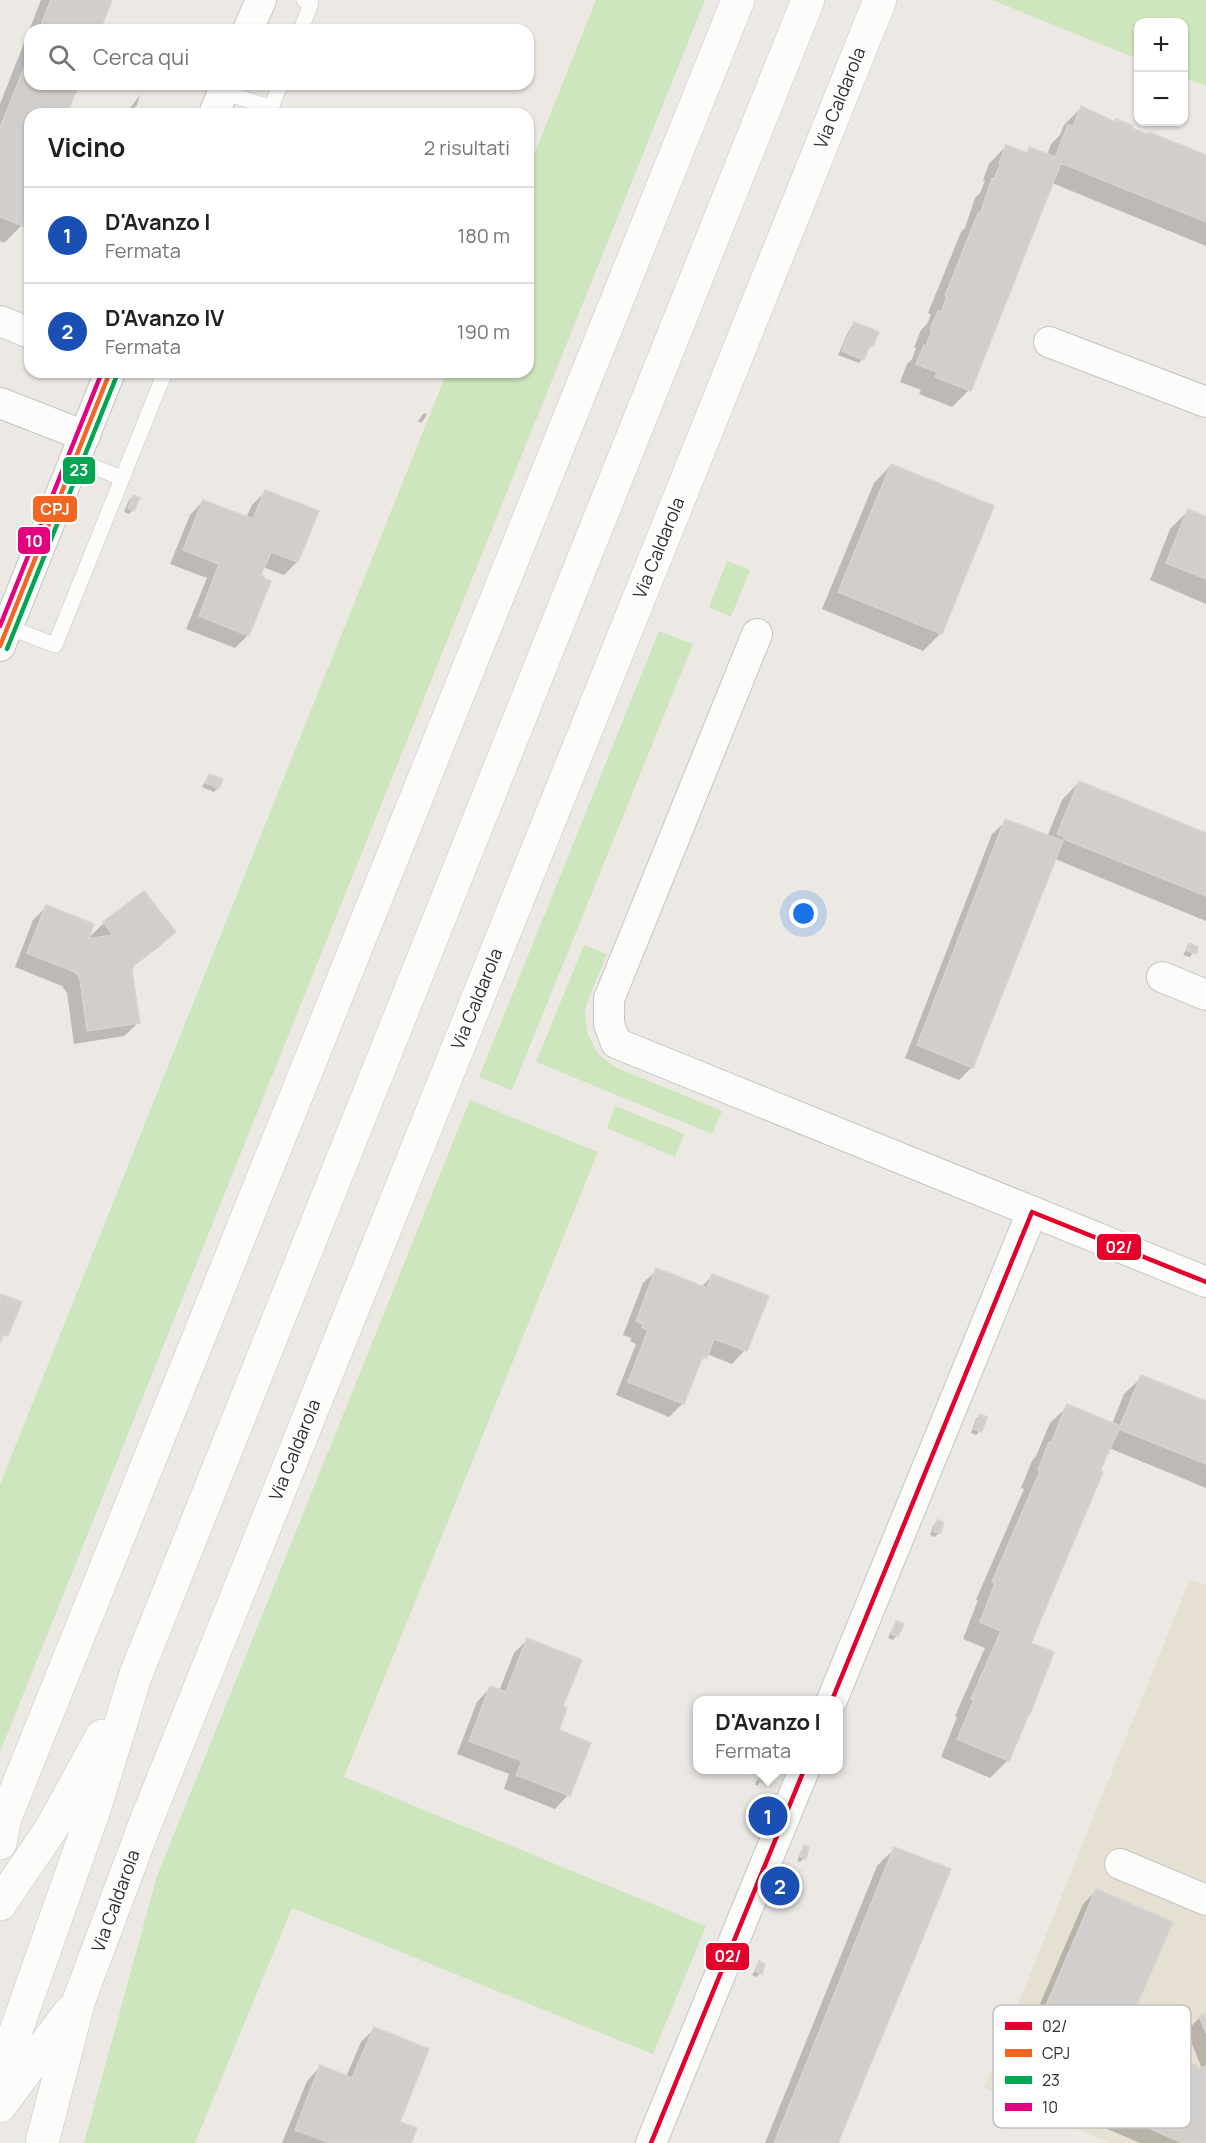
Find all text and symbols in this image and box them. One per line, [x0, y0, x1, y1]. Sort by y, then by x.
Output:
map controls [1134, 18, 1188, 126]
button: + [1134, 18, 1188, 72]
search box [24, 24, 534, 90]
icon: search [45, 41, 78, 74]
text: Cerca qui [93, 42, 189, 72]
street label: Via Caldarola [808, 43, 870, 152]
button: − [1134, 72, 1188, 126]
text: Vicino [48, 129, 125, 165]
text: 2 risultati [424, 134, 510, 161]
text: D'Avanzo I [105, 207, 210, 237]
text: 1 [63, 222, 72, 249]
text: 180 m [457, 222, 510, 249]
text: Fermata [105, 237, 181, 264]
text: D'Avanzo IV [105, 303, 224, 333]
text: 2 [62, 318, 73, 345]
text: 190 m [457, 318, 510, 345]
text: Fermata [105, 333, 181, 360]
line badge: 23 [62, 456, 96, 485]
text: 23 [70, 459, 88, 481]
street label: Via Caldarola [627, 493, 689, 602]
line badge: CPJ [32, 495, 78, 523]
text: CPJ [40, 498, 70, 520]
line badge: 10 [17, 526, 51, 555]
text: 10 [25, 530, 43, 552]
your location [789, 899, 818, 928]
street label: Via Caldarola [445, 944, 507, 1053]
line badge: 02/ [1096, 1233, 1142, 1261]
text: 02/ [1106, 1236, 1132, 1258]
street label: Via Caldarola [263, 1395, 325, 1504]
popup [693, 1696, 843, 1774]
text: D'Avanzo I [715, 1707, 821, 1737]
text: Fermata [715, 1737, 791, 1764]
pin: 1 [748, 1794, 788, 1838]
street label: Via Caldarola [85, 1846, 145, 1955]
pin: 2 [760, 1864, 800, 1908]
line badge: 02/ [705, 1942, 750, 1971]
text: 02/ [715, 1945, 741, 1967]
legend [993, 2005, 1191, 2128]
text: 02/ [1042, 2015, 1067, 2037]
text: CPJ [1042, 2042, 1070, 2064]
text: 23 [1042, 2069, 1060, 2091]
text: 10 [1042, 2096, 1058, 2118]

